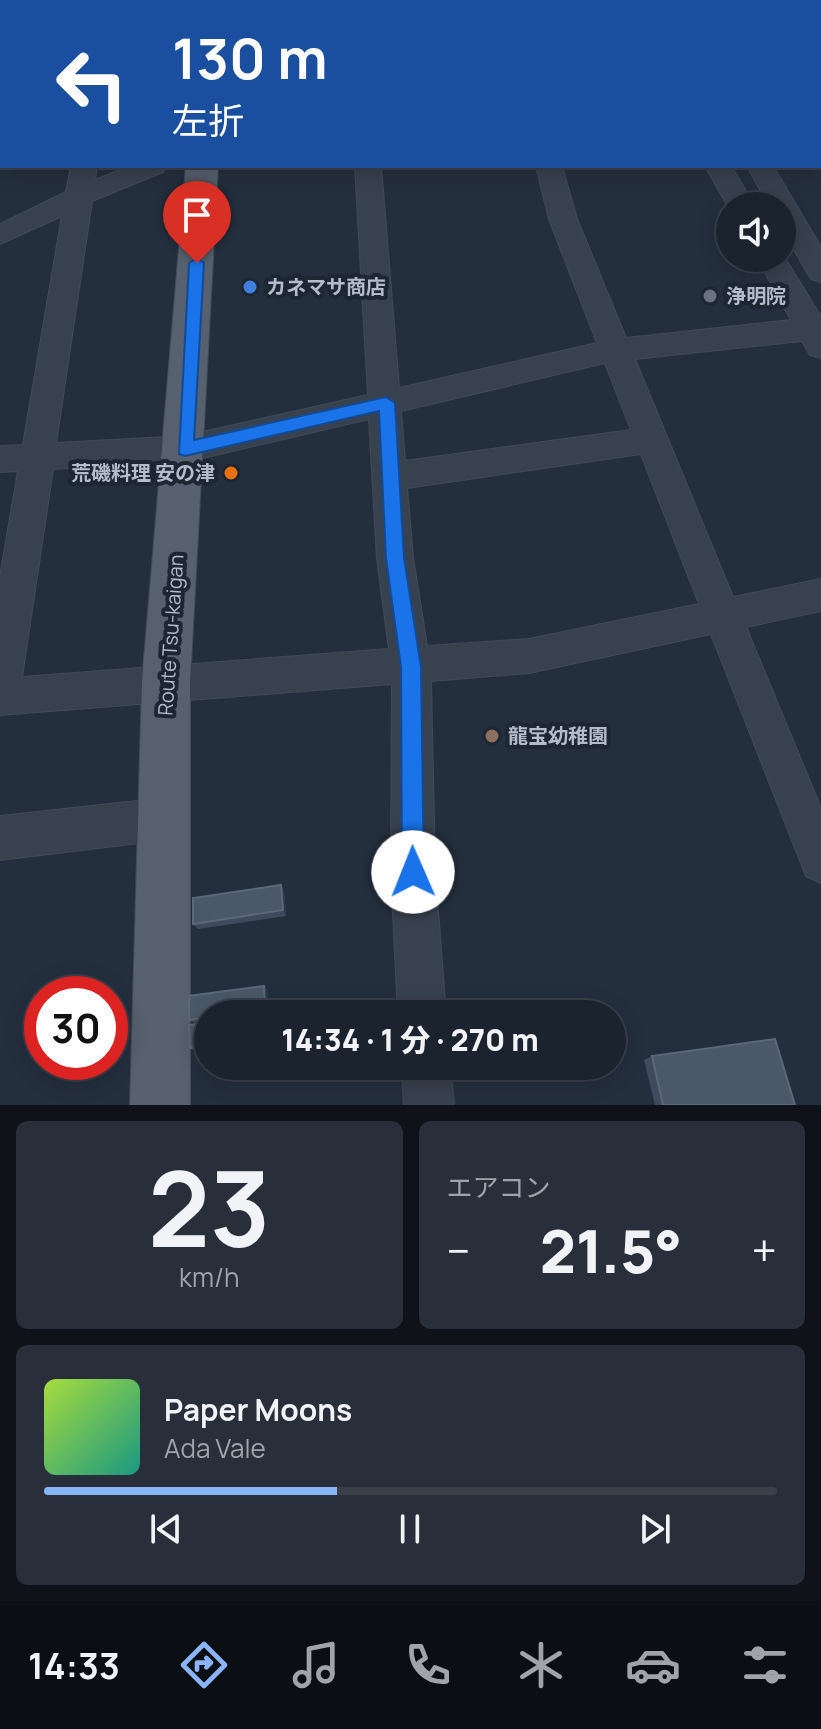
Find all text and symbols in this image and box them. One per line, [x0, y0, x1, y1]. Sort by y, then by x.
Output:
text: 130 m [172, 19, 328, 96]
icon: left [40, 32, 144, 136]
text: 左折 [172, 96, 244, 145]
pin [163, 181, 231, 263]
map controls [716, 192, 796, 272]
button: sound [716, 192, 796, 272]
icon: arrive [175, 193, 219, 237]
place label: カネマサ商店 [266, 273, 386, 300]
marker: カネマサ商店 [241, 278, 259, 296]
place label: 浄明院 [726, 282, 786, 309]
marker: 浄明院 [701, 287, 719, 305]
place label: 荒磯料理 安の津 [71, 459, 215, 486]
marker: 荒磯料理 安の津 [222, 464, 240, 482]
street label: Route Tsu-kaigan [151, 553, 190, 717]
place label: 龍宝幼稚園 [508, 722, 608, 749]
marker: 龍宝幼稚園 [483, 727, 501, 745]
position arrow [371, 830, 455, 914]
speed limit sign: 30 [24, 976, 128, 1080]
text: 14:34 · 1 分 · 270 m [281, 1019, 539, 1060]
text: 23 [148, 1136, 270, 1278]
text: エアコン [447, 1169, 551, 1205]
text: 21.5° [540, 1209, 682, 1291]
text: − [447, 1220, 470, 1280]
text: + [752, 1220, 777, 1280]
text: km/h [179, 1259, 239, 1295]
text: Paper Moons [164, 1389, 352, 1430]
text: Ada Vale [164, 1430, 266, 1466]
icon: previous [144, 1507, 188, 1551]
icon: pause [388, 1507, 432, 1551]
icon: next [633, 1507, 677, 1551]
icon: directions [176, 1637, 232, 1693]
icon: music [288, 1637, 344, 1693]
icon: phone [400, 1637, 456, 1693]
icon: climate [513, 1637, 569, 1693]
icon: car [625, 1637, 681, 1693]
icon: filters [737, 1637, 793, 1693]
text: 14:33 [28, 1641, 120, 1690]

